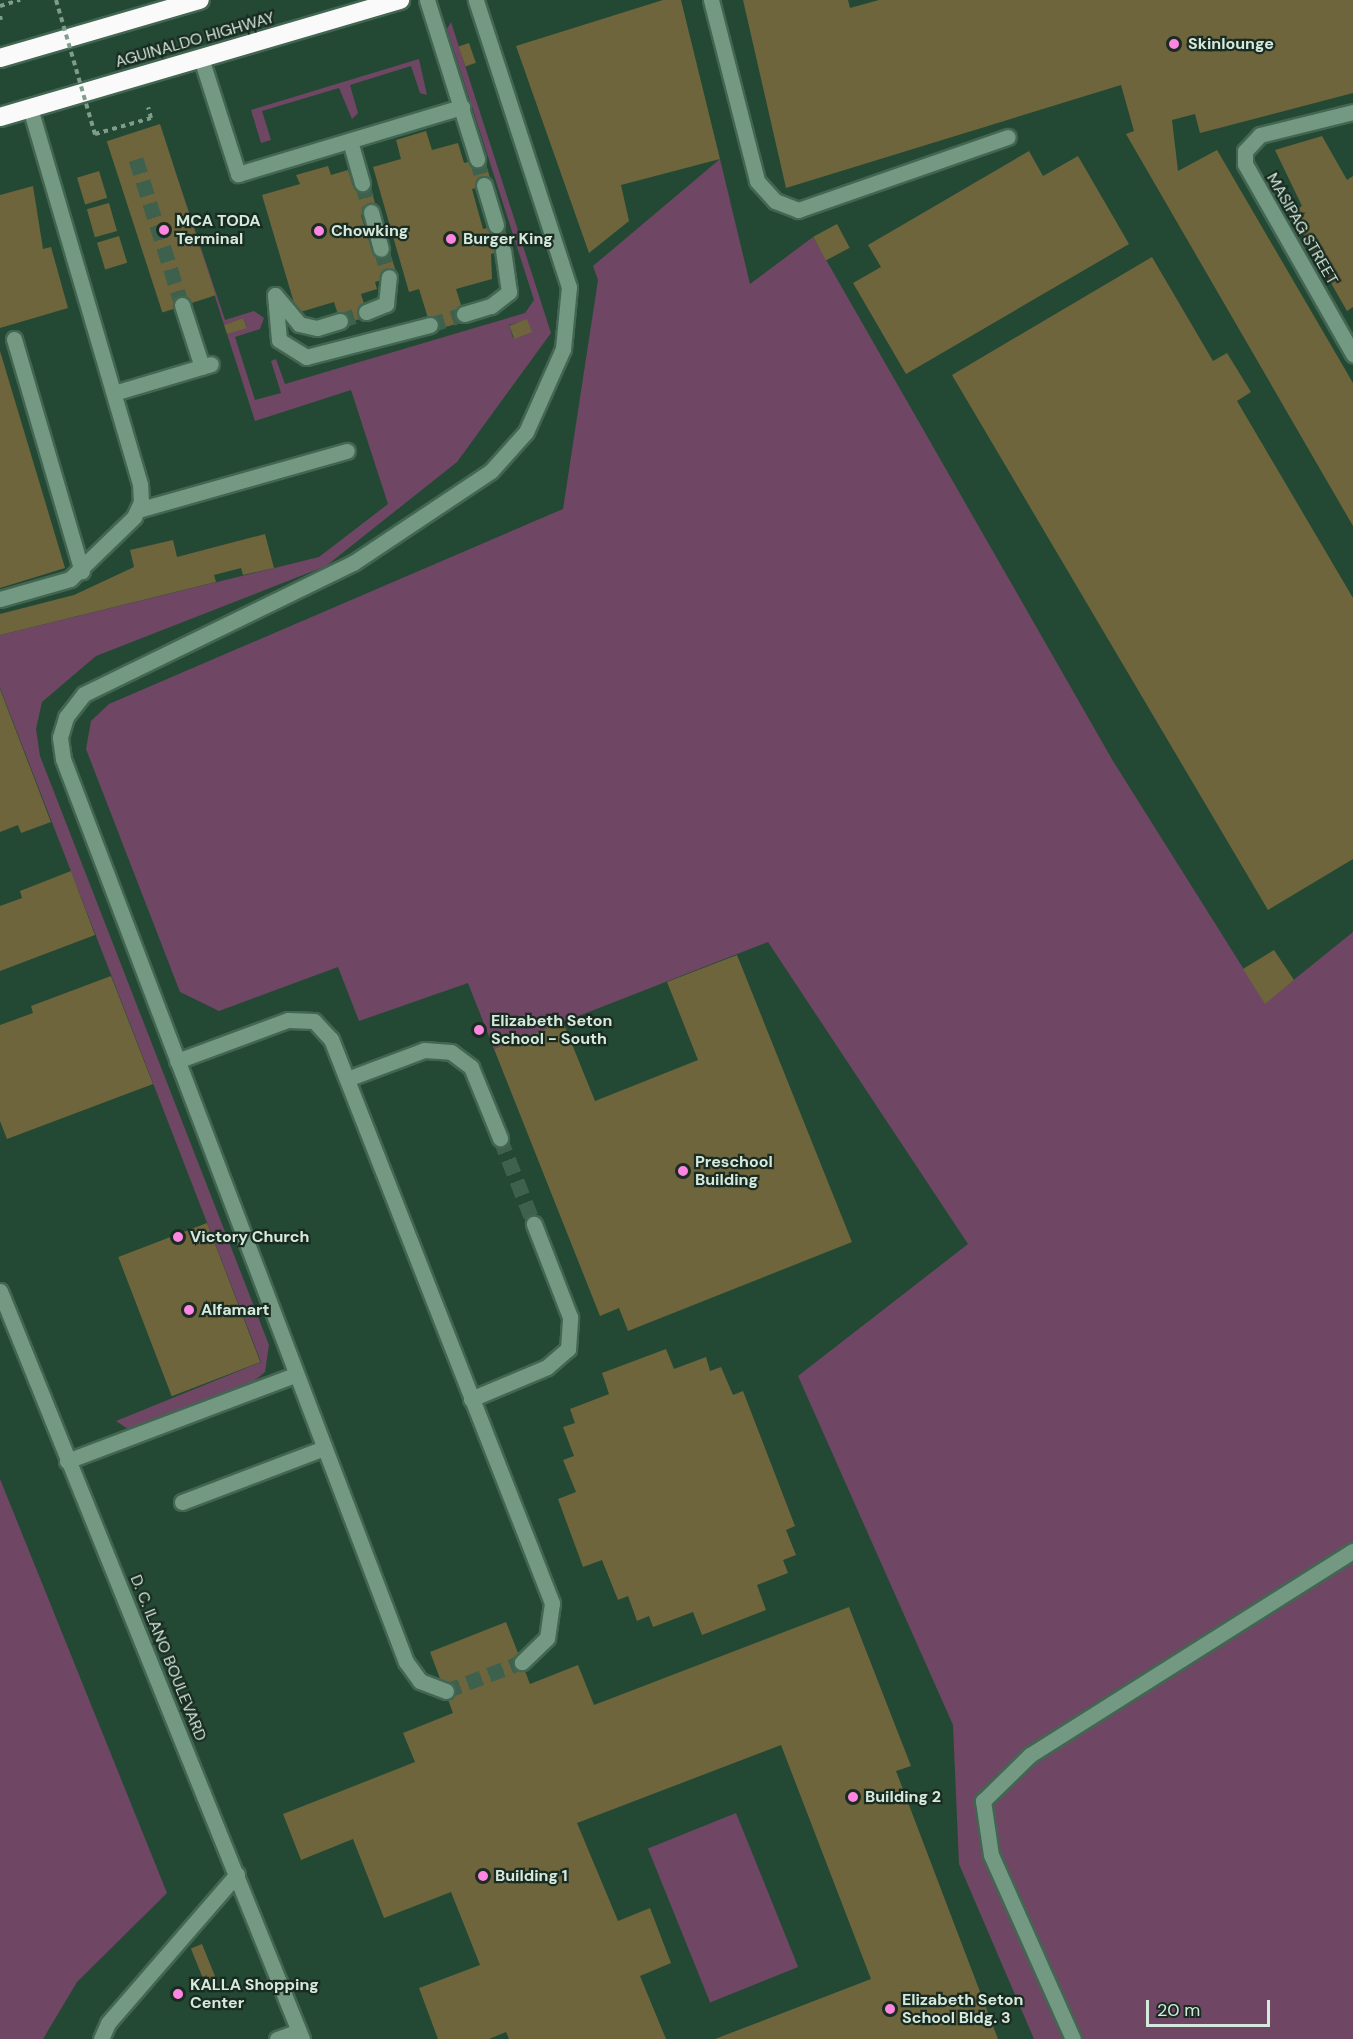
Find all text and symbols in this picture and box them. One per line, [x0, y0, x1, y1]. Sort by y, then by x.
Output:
street label: AGUINALDO HIGHWAY [113, 8, 277, 72]
place label: Skinlounge [1188, 34, 1274, 54]
marker: Skinlounge [1165, 35, 1183, 53]
street label: MASIPAG STREET [1262, 170, 1342, 288]
place label: MCA TODA Terminal [176, 211, 261, 249]
place label: Chowking [331, 221, 408, 241]
marker: MCA TODA Terminal [157, 223, 171, 237]
marker: Chowking [312, 224, 326, 238]
place label: Burger King [463, 229, 553, 249]
marker: Burger King [444, 232, 458, 246]
place label: Elizabeth Seton School - South [491, 1011, 612, 1049]
marker: Elizabeth Seton School - South [472, 1023, 486, 1037]
place label: Preschool Building [695, 1152, 773, 1190]
marker: Preschool Building [676, 1164, 690, 1178]
place label: Victory Church [190, 1227, 309, 1247]
marker: Victory Church [171, 1230, 185, 1244]
place label: Alfamart [201, 1300, 270, 1320]
marker: Alfamart [182, 1303, 196, 1317]
street label: D. C. ILANO BOULEVARD [126, 1572, 210, 1744]
place label: Building 2 [865, 1787, 941, 1807]
marker: Building 2 [846, 1790, 860, 1804]
place label: Building 1 [495, 1866, 568, 1886]
marker: Building 1 [476, 1869, 490, 1883]
place label: KALLA Shopping Center [190, 1975, 319, 2013]
marker: KALLA Shopping Center [171, 1987, 185, 2001]
scale bar [1149, 1988, 1274, 2026]
place label: Elizabeth Seton School Bldg. 3 [902, 1990, 1023, 2028]
text: 20 m [1157, 1998, 1200, 2022]
marker: Elizabeth Seton School Bldg. 3 [883, 2002, 897, 2016]

